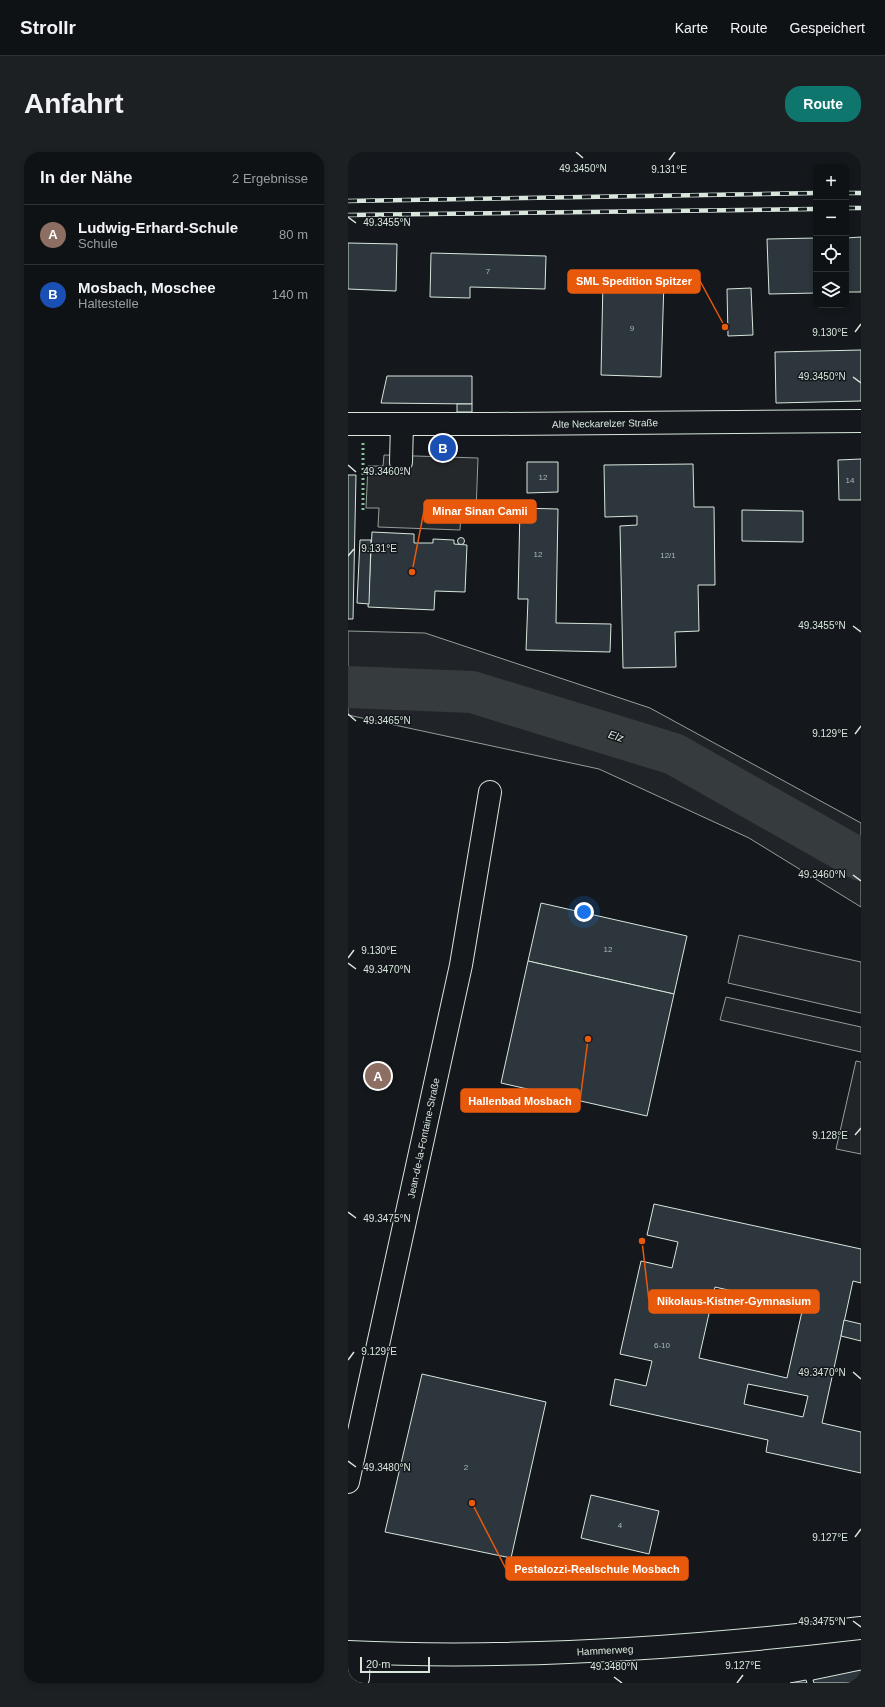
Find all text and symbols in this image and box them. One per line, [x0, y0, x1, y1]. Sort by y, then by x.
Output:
text: Strollr [20, 17, 76, 38]
text: Karte [675, 20, 708, 36]
text: Route [730, 20, 768, 36]
text: Gespeichert [790, 20, 865, 36]
button: Route [785, 86, 861, 122]
text: Anfahrt [24, 88, 124, 119]
text: 49.3450°N [559, 163, 607, 174]
text: 9.131°E [651, 164, 687, 175]
map controls [813, 164, 849, 308]
button: + [813, 164, 849, 200]
text: In der Nähe [40, 168, 133, 187]
text: 2 Ergebnisse [232, 171, 308, 186]
button: − [813, 200, 849, 236]
text: 49.3455°N [363, 217, 411, 228]
text: Ludwig-Erhard-Schule [78, 219, 238, 236]
text: A [48, 227, 58, 242]
text: 80 m [279, 227, 308, 242]
text: Schule [78, 236, 118, 251]
button: locate [813, 236, 849, 272]
house number: 7 [486, 267, 491, 276]
callout: SML Spedition Spitzer [568, 270, 700, 293]
button: layers [813, 272, 849, 308]
text: SML Spedition Spitzer [576, 275, 693, 287]
text: Mosbach, Moschee [78, 279, 216, 296]
text: B [48, 287, 58, 302]
text: 140 m [272, 287, 308, 302]
text: Haltestelle [78, 296, 139, 311]
house number: 9 [630, 324, 635, 333]
text: 9.130°E [812, 327, 848, 338]
text: 49.3450°N [798, 371, 846, 382]
street label: Alte Neckarelzer Straße [552, 417, 659, 430]
pin: B [430, 433, 456, 463]
text: 49.3460°N [363, 466, 411, 477]
house number: 12 [539, 473, 548, 482]
house number: 14 [846, 476, 855, 485]
callout: Minar Sinan Camii [424, 500, 536, 523]
text: Minar Sinan Camii [432, 505, 528, 517]
text: 9.131°E [361, 543, 397, 554]
house number: 12 [534, 550, 543, 559]
house number: 12/1 [660, 551, 676, 560]
text: 49.3455°N [798, 620, 846, 631]
text: 49.3465°N [363, 715, 411, 726]
water label: Elz [607, 728, 626, 744]
text: 9.129°E [812, 728, 848, 739]
text: 49.3460°N [798, 869, 846, 880]
your location [574, 902, 594, 922]
text: 9.130°E [361, 945, 397, 956]
house number: 12 [604, 945, 613, 954]
text: 49.3470°N [363, 964, 411, 975]
pin: A [365, 1061, 391, 1091]
street label: Jean-de-la-Fontaine-Straße [405, 1076, 442, 1199]
callout: Hallenbad Mosbach [461, 1089, 580, 1112]
text: Hallenbad Mosbach [468, 1095, 572, 1107]
text: 9.128°E [812, 1130, 848, 1141]
text: 49.3475°N [363, 1213, 411, 1224]
callout: Nikolaus-Kistner-Gymnasium [649, 1290, 819, 1313]
text: Nikolaus-Kistner-Gymnasium [657, 1295, 811, 1307]
house number: 6-10 [654, 1341, 671, 1350]
text: 9.129°E [361, 1346, 397, 1357]
text: 49.3470°N [798, 1367, 846, 1378]
text: 49.3480°N [363, 1462, 411, 1473]
house number: 2 [464, 1463, 469, 1472]
house number: 4 [618, 1521, 623, 1530]
text: 9.127°E [812, 1532, 848, 1543]
callout: Pestalozzi-Realschule Mosbach [506, 1557, 688, 1580]
text: Pestalozzi-Realschule Mosbach [514, 1563, 680, 1575]
text: 49.3475°N [798, 1616, 846, 1627]
street label: Hammerweg [576, 1644, 634, 1657]
scale bar [360, 1655, 430, 1674]
text: 20 m [366, 1658, 390, 1670]
text: 9.127°E [725, 1660, 761, 1671]
text: 49.3480°N [590, 1661, 638, 1672]

